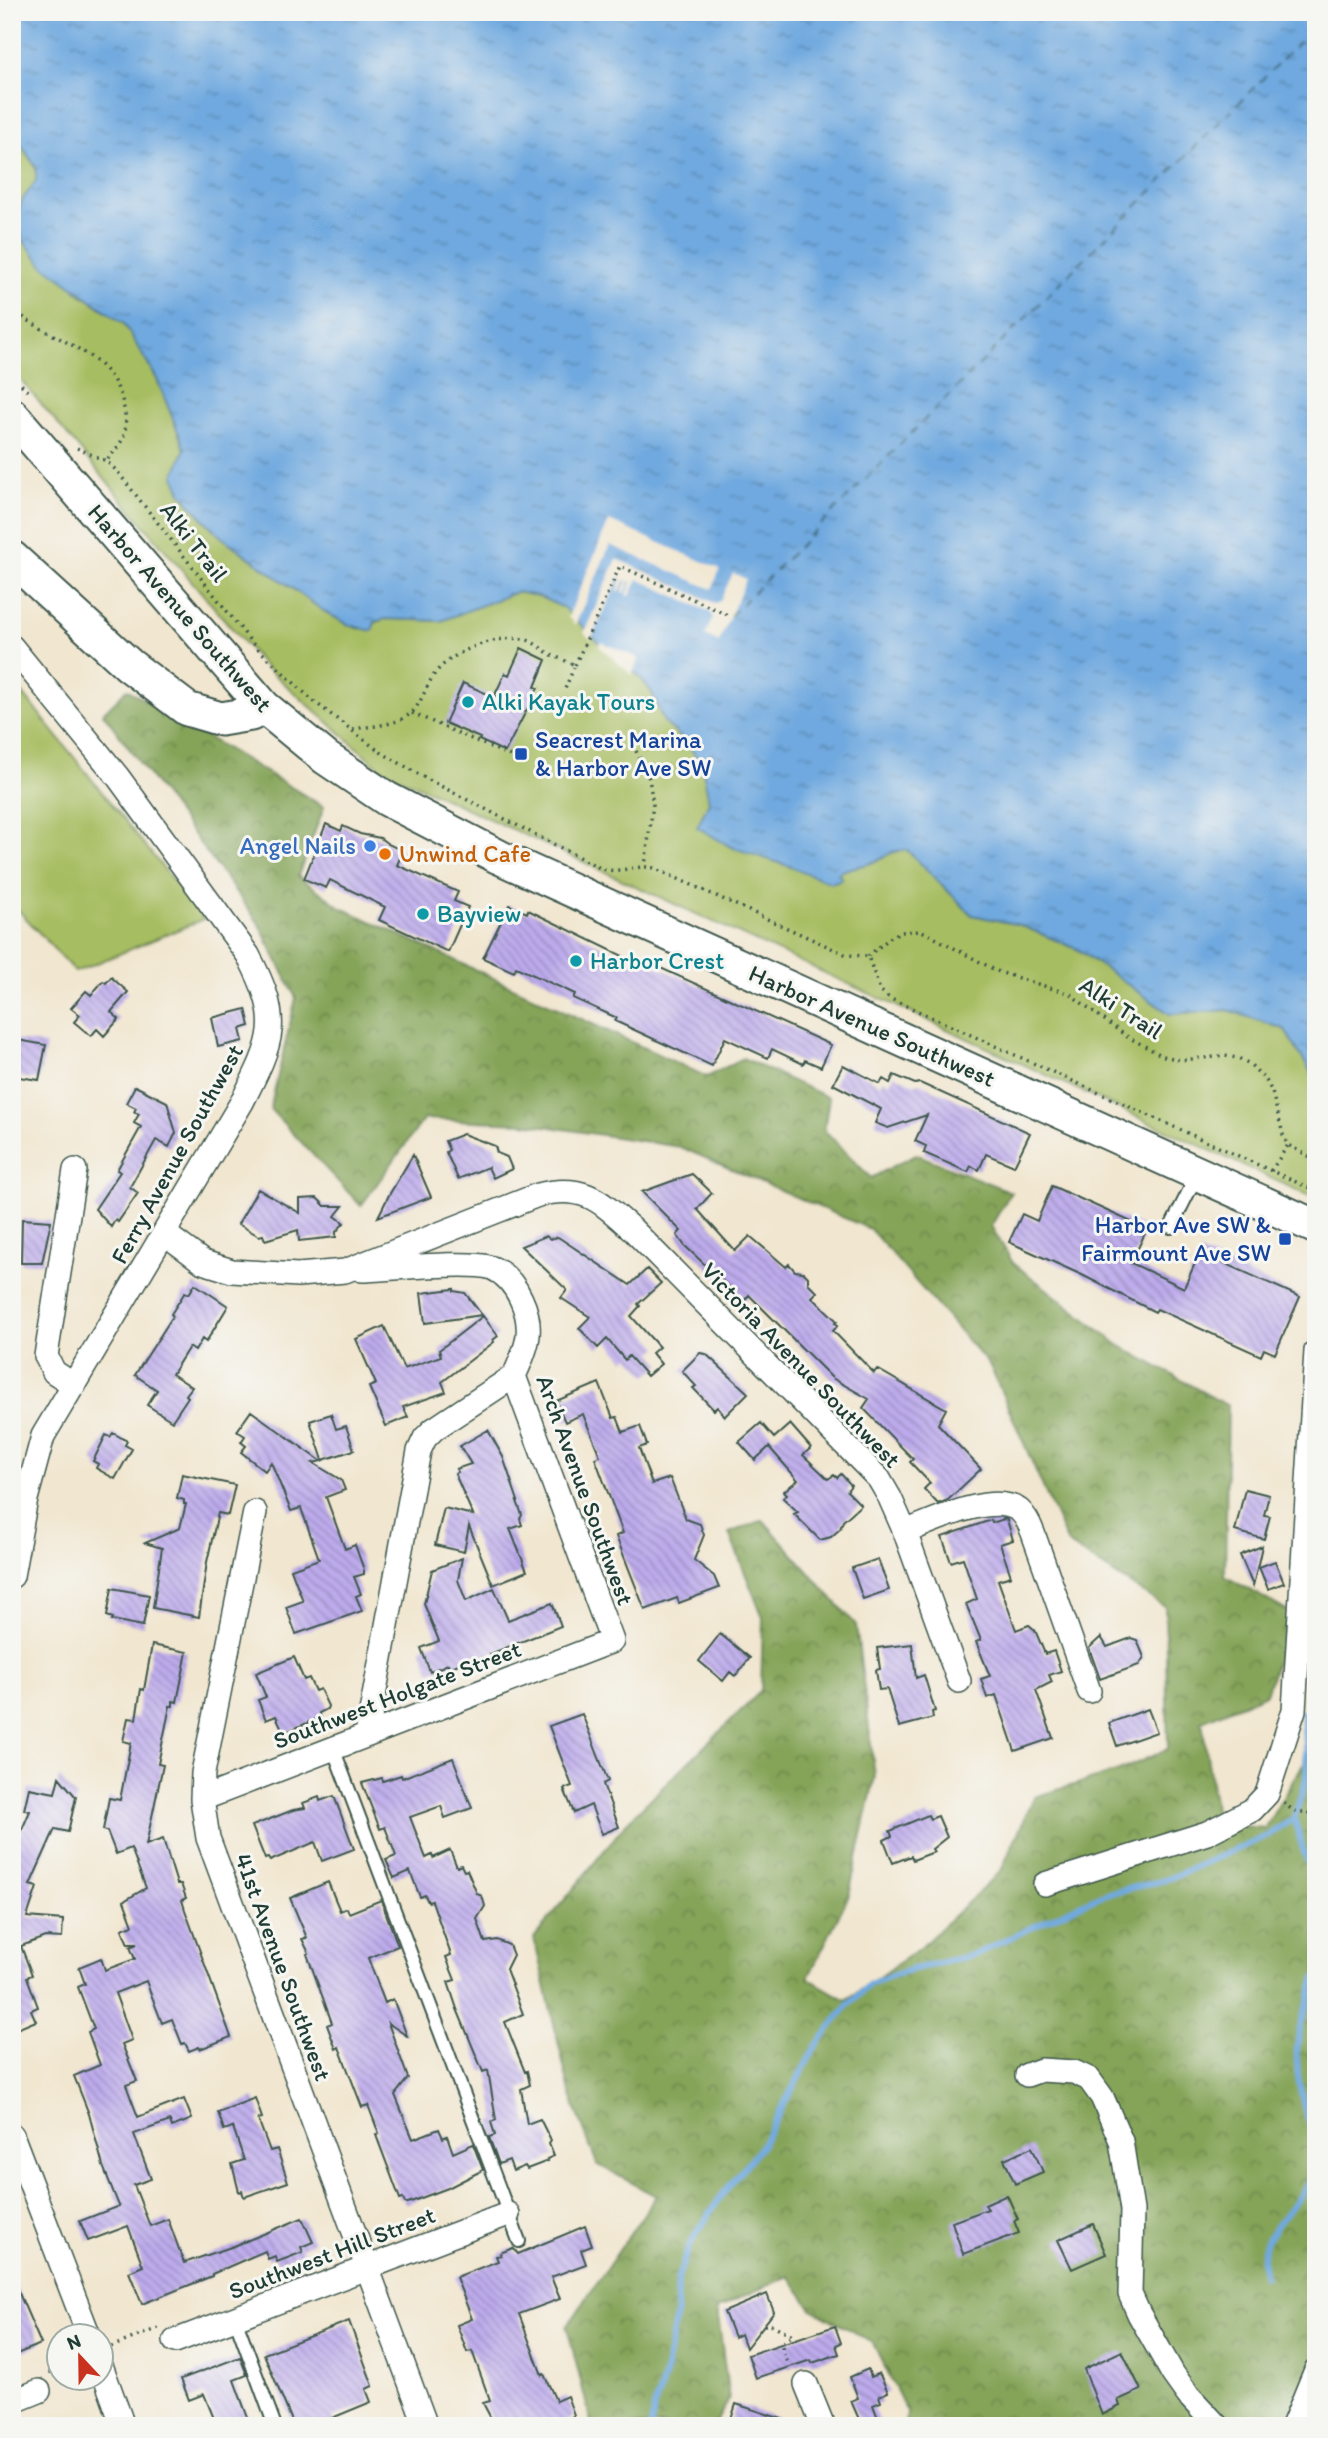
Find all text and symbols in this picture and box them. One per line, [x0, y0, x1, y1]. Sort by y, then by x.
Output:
street label: Alki Trail [154, 496, 235, 588]
street label: Harbor Avenue Southwest [82, 498, 279, 718]
place label: Alki Kayak Tours [482, 687, 655, 716]
marker: Alki Kayak Tours [460, 694, 476, 710]
place label: Seacrest Marina & Harbor Ave SW [535, 725, 711, 782]
marker: Seacrest Marina & Harbor Ave SW [513, 746, 529, 762]
place label: Angel Nails [240, 831, 356, 860]
marker: Angel Nails [362, 838, 378, 854]
place label: Unwind Cafe [399, 839, 531, 868]
marker: Unwind Cafe [377, 846, 393, 862]
place label: Bayview [437, 899, 521, 928]
marker: Bayview [415, 906, 431, 922]
place label: Harbor Crest [590, 946, 724, 975]
marker: Harbor Crest [568, 953, 584, 969]
street label: Harbor Avenue Southwest [745, 958, 1000, 1093]
street label: Alki Trail [1074, 970, 1169, 1045]
street label: Ferry Avenue Southwest [104, 1039, 249, 1269]
place label: Harbor Ave SW & Fairmount Ave SW [1081, 1210, 1271, 1267]
marker: Harbor Ave SW & Fairmount Ave SW [1277, 1231, 1293, 1247]
street label: Victoria Avenue Southwest [696, 1256, 907, 1473]
street label: Arch Avenue Southwest [530, 1371, 641, 1609]
street label: Southwest Holgate Street [269, 1634, 525, 1755]
street label: 41st Avenue Southwest [229, 1849, 338, 2085]
street label: Southwest Hill Street [225, 2200, 439, 2305]
north arrow [46, 2322, 116, 2392]
text: N [64, 2329, 84, 2355]

